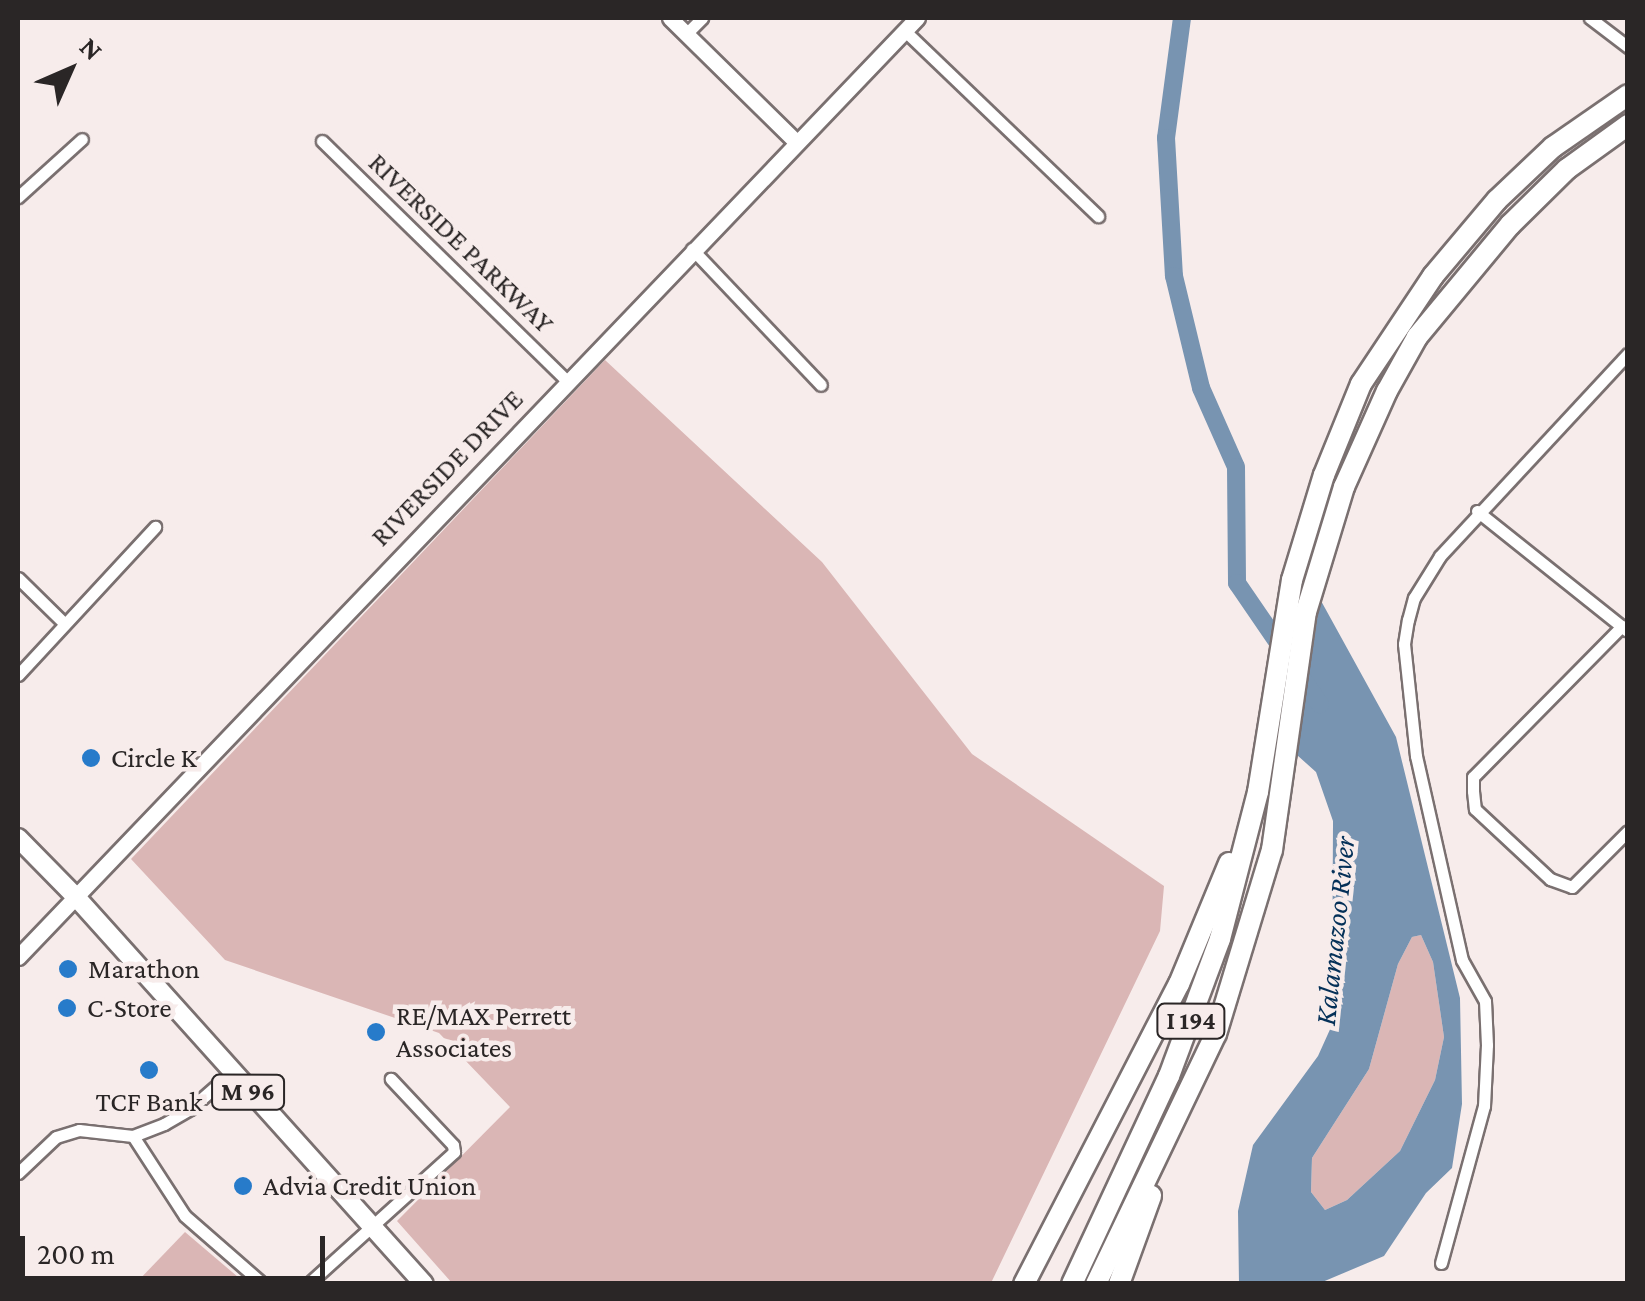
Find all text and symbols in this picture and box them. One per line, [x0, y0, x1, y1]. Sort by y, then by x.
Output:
north arrow [20, 20, 120, 120]
text: N [74, 31, 109, 66]
street label: RIVERSIDE PARKWAY [361, 146, 561, 340]
street label: RIVERSIDE DRIVE [364, 383, 530, 553]
place label: Circle K [111, 741, 197, 775]
marker: Circle K [80, 747, 102, 769]
water label: Kalamazoo River [1307, 835, 1363, 1027]
place label: Marathon [88, 952, 200, 986]
marker: Marathon [57, 958, 79, 980]
place label: C-Store [87, 991, 171, 1025]
marker: C-Store [56, 997, 78, 1019]
place label: RE/MAX Perrett Associates [396, 999, 571, 1065]
road number: I 194 [1156, 1001, 1226, 1041]
marker: RE/MAX Perrett Associates [365, 1021, 387, 1043]
marker: TCF Bank [138, 1059, 160, 1081]
road number: M 96 [210, 1072, 286, 1112]
place label: TCF Bank [95, 1085, 203, 1119]
place label: Advia Credit Union [263, 1169, 476, 1203]
marker: Advia Credit Union [232, 1175, 254, 1197]
scale bar [25, 1216, 330, 1278]
text: 200 m [37, 1237, 115, 1270]

